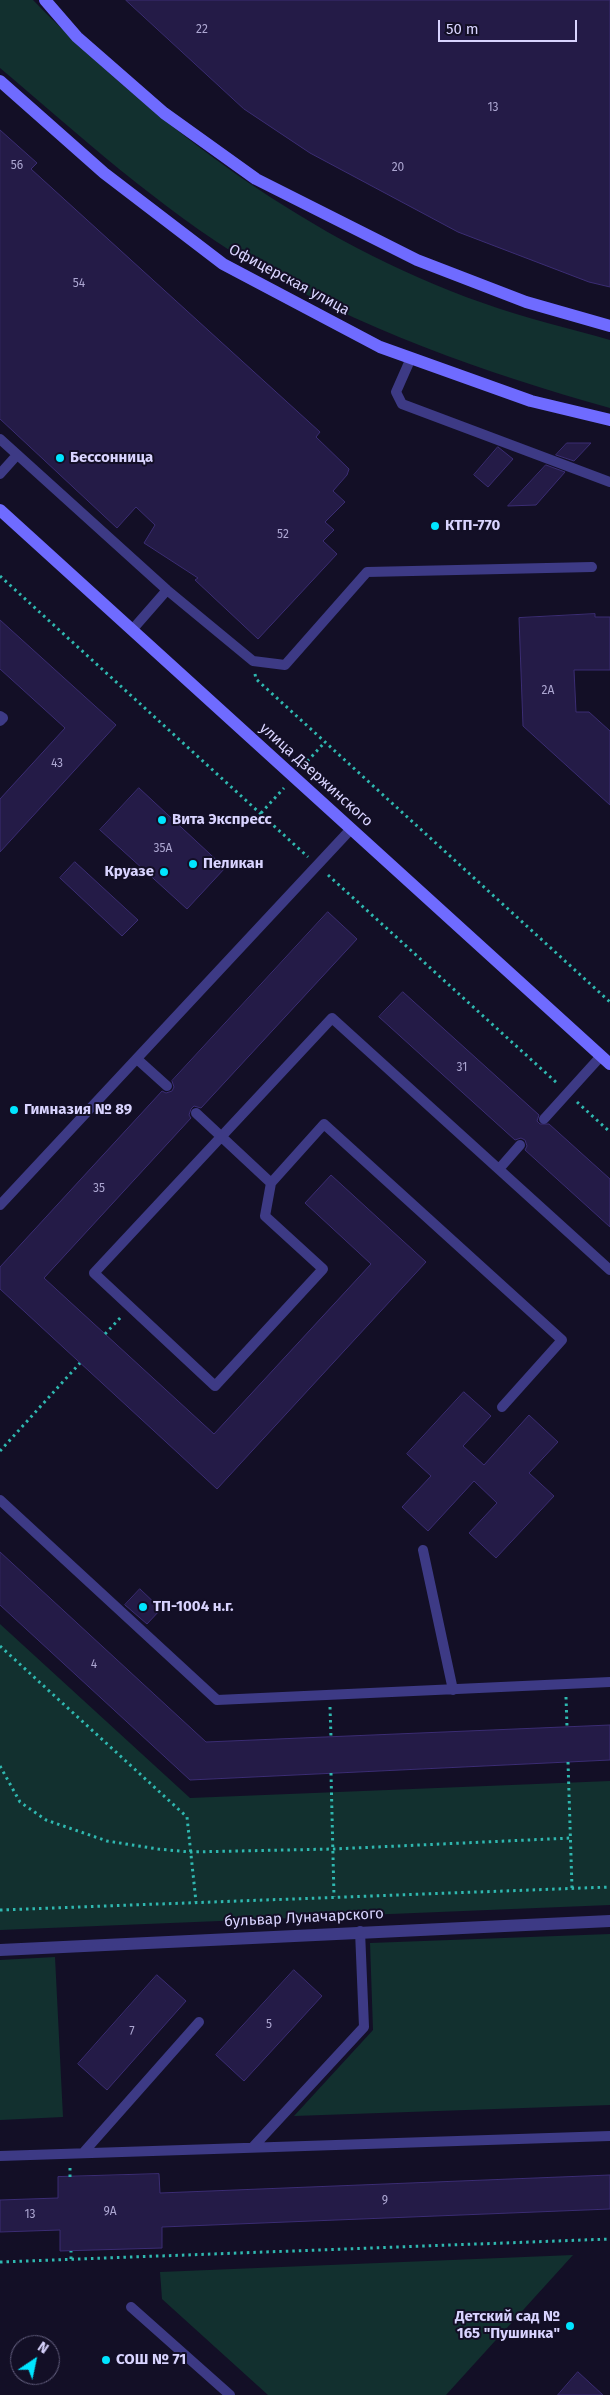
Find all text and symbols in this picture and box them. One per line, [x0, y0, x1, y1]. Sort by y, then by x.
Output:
scale bar [440, 10, 579, 42]
text: 50 m [446, 20, 479, 38]
house number: 22 [196, 23, 208, 37]
house number: 13 [487, 101, 499, 115]
house number: 56 [11, 159, 23, 173]
house number: 20 [392, 161, 404, 175]
street label: Офицерская улица [226, 241, 352, 319]
house number: 54 [73, 277, 85, 291]
place label: Бессонница [70, 449, 153, 467]
marker: Бессонница [54, 452, 66, 464]
place label: КТП-770 [445, 517, 500, 535]
marker: КТП-770 [429, 520, 441, 532]
house number: 52 [277, 528, 289, 542]
house number: 2А [542, 684, 554, 698]
street label: улица Дзержинского [256, 719, 376, 831]
house number: 43 [51, 757, 63, 771]
place label: Вита Экспресс [172, 811, 272, 829]
marker: Вита Экспресс [156, 814, 168, 826]
house number: 35А [154, 842, 172, 856]
place label: Пеликан [203, 855, 264, 873]
marker: Пеликан [187, 858, 199, 870]
place label: Круазе [105, 863, 154, 881]
marker: Круазе [158, 866, 170, 878]
house number: 31 [457, 1061, 467, 1075]
place label: Гимназия № 89 [24, 1101, 132, 1119]
marker: Гимназия № 89 [8, 1104, 20, 1116]
house number: 35 [93, 1182, 105, 1196]
place label: ТП-1004 н.г. [153, 1598, 234, 1616]
marker: ТП-1004 н.г. [137, 1601, 149, 1613]
house number: 4 [91, 1658, 97, 1672]
street label: бульвар Луначарского [224, 1905, 384, 1931]
house number: 5 [266, 2018, 272, 2032]
house number: 7 [129, 2025, 135, 2039]
house number: 9 [382, 2194, 388, 2208]
house number: 9А [103, 2205, 117, 2219]
house number: 13 [24, 2208, 36, 2222]
place label: Детский сад № 165 "Пушинка" [455, 2308, 560, 2343]
marker: Детский сад № 165 "Пушинка" [564, 2320, 576, 2332]
north arrow [10, 2335, 60, 2385]
text: N [34, 2338, 52, 2358]
place label: СОШ № 71 [116, 2351, 186, 2369]
marker: СОШ № 71 [100, 2354, 112, 2366]

